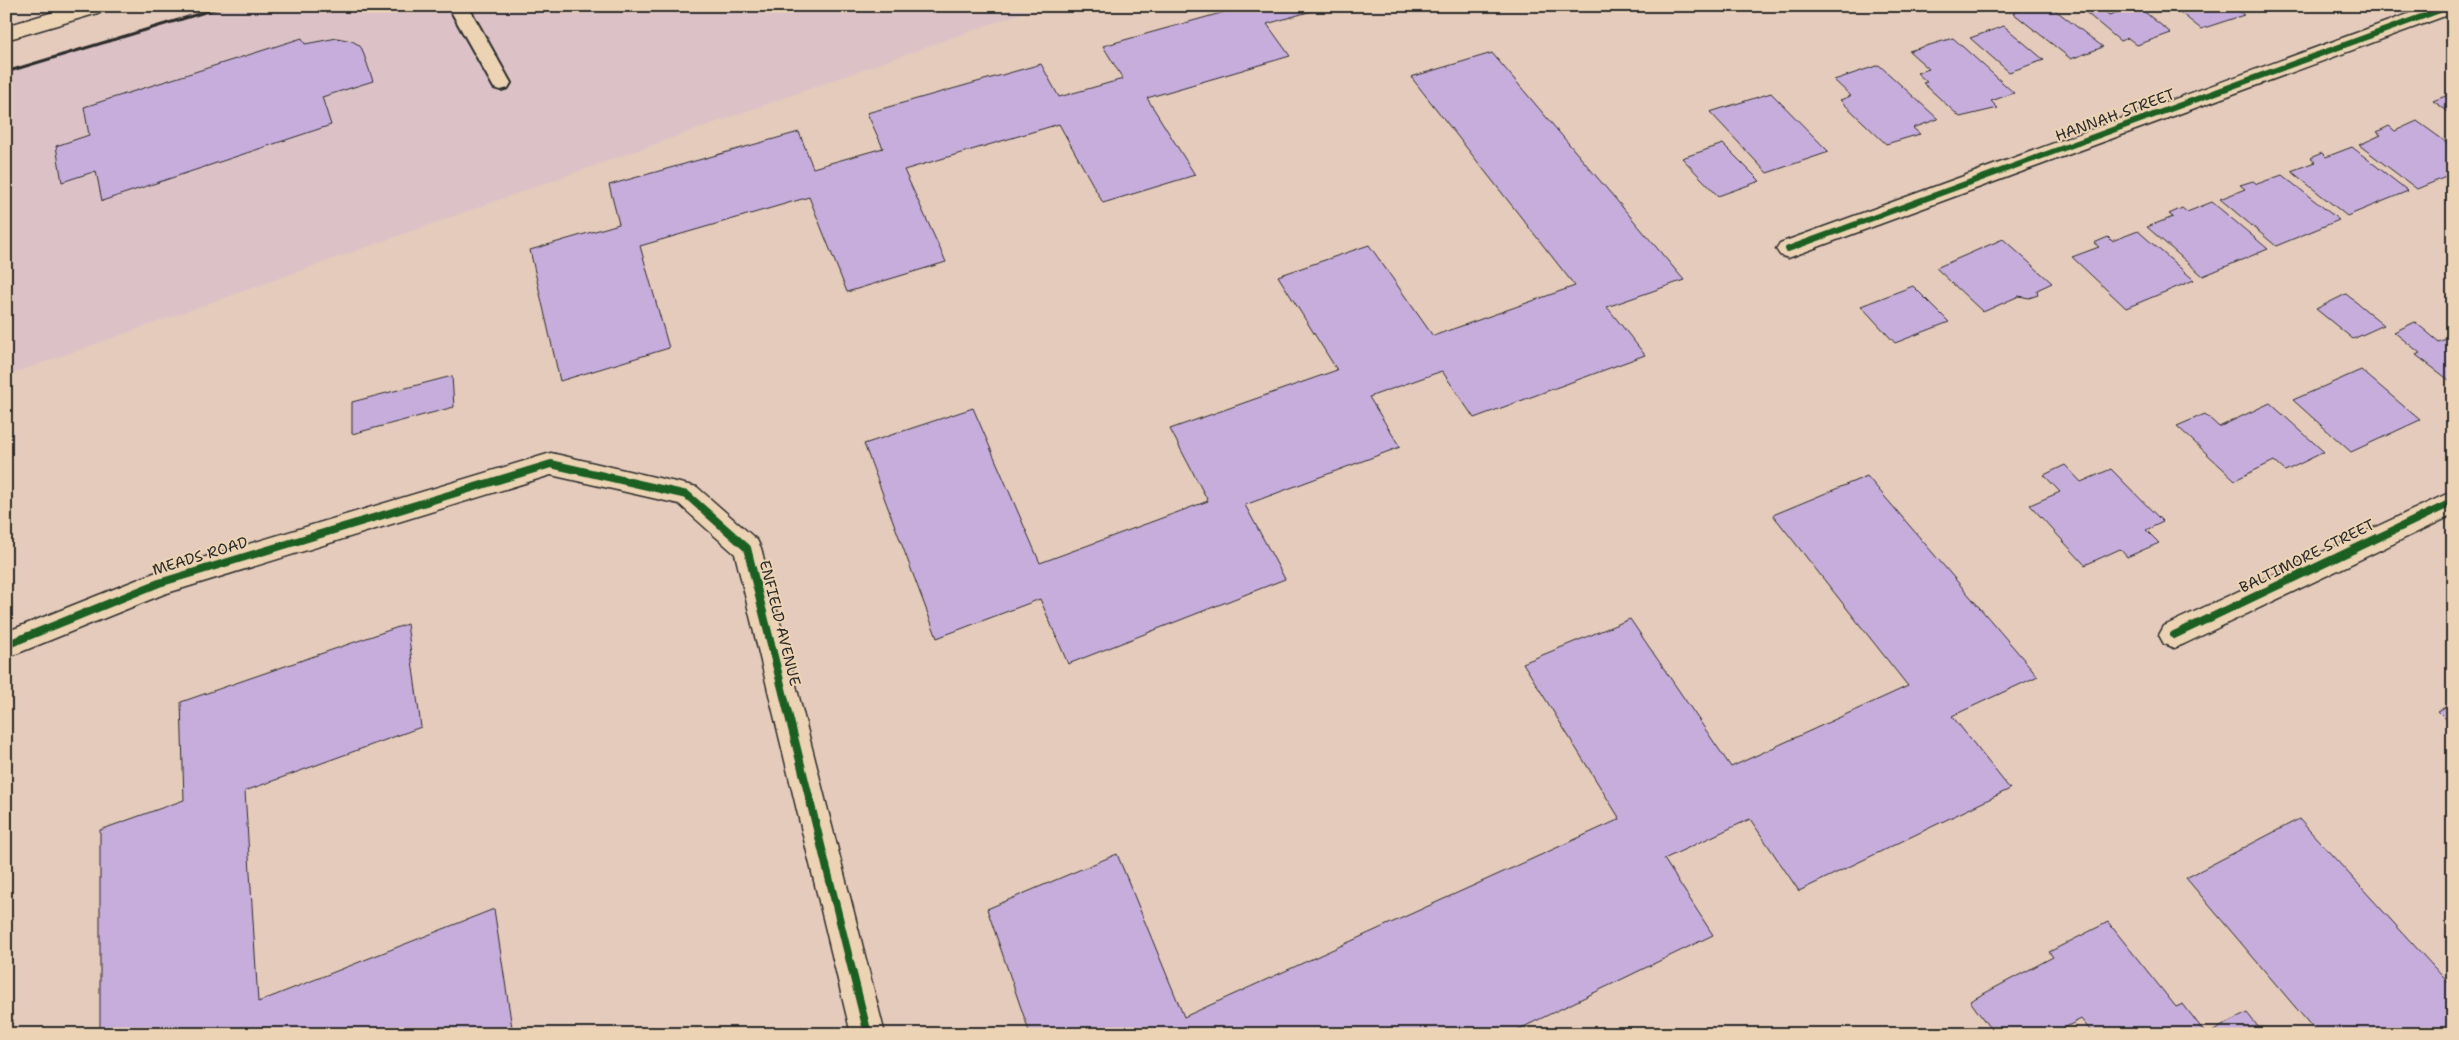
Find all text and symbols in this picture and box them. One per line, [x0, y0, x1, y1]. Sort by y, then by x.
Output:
street label: HANNAH STREET [2052, 84, 2178, 146]
street label: BALTIMORE STREET [2236, 514, 2378, 598]
street label: MEADS ROAD [150, 532, 250, 580]
street label: ENFIELD AVENUE [755, 558, 805, 688]

